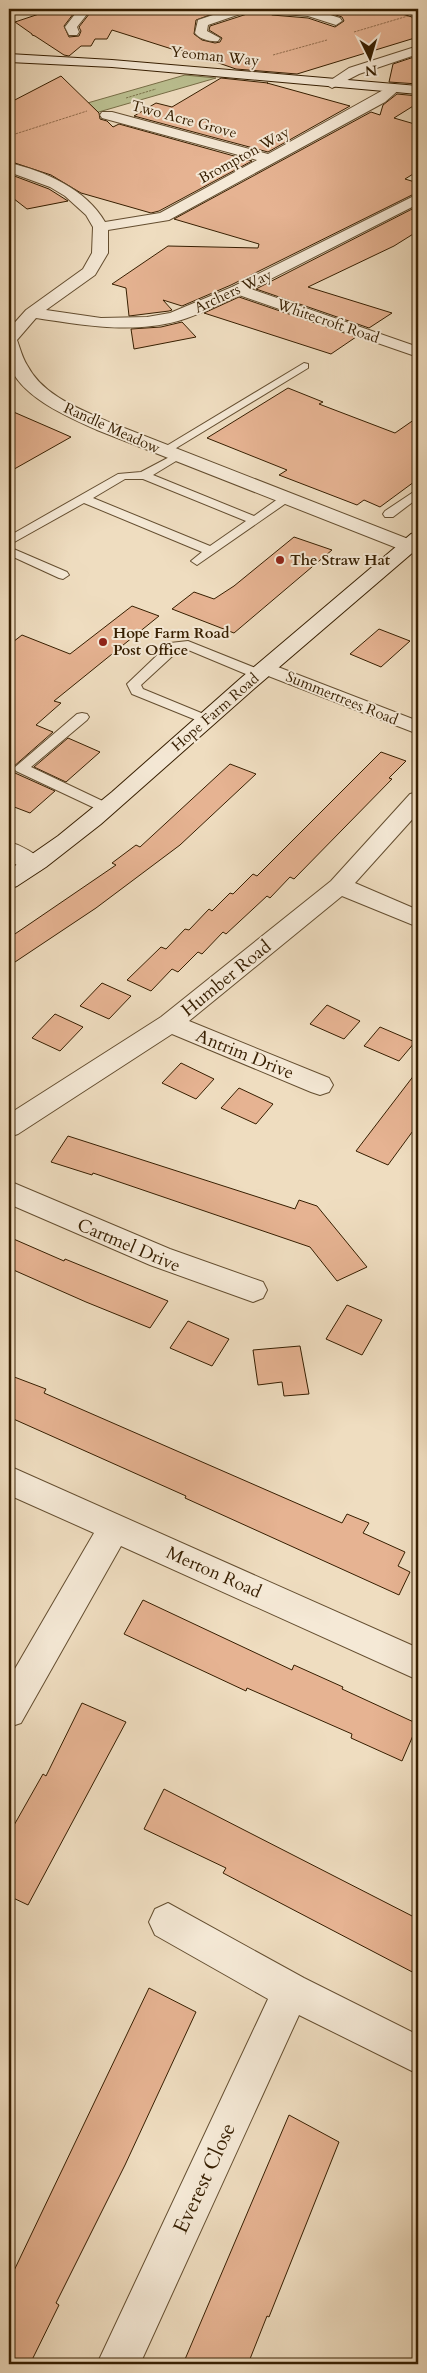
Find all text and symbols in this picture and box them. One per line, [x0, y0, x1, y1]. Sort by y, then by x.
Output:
north arrow [344, 32, 394, 82]
street label: Yeoman Way [170, 41, 260, 71]
text: N [364, 60, 378, 80]
street label: Two Acre Grove [129, 95, 239, 143]
street label: Brompton Way [195, 122, 293, 188]
street label: Archers Way [191, 264, 275, 318]
street label: Whitecroft Road [273, 294, 382, 348]
street label: Randle Meadow [61, 398, 163, 458]
place label: The Straw Hat [290, 550, 391, 570]
marker: The Straw Hat [274, 554, 286, 566]
place label: Hope Farm Road Post Office [113, 623, 230, 660]
marker: Hope Farm Road Post Office [97, 636, 109, 648]
street label: Summertrees Road [283, 666, 401, 730]
street label: Hope Farm Road [167, 668, 263, 756]
street label: Humber Road [176, 934, 277, 1022]
street label: Antrim Drive [192, 1023, 298, 1086]
street label: Cartmel Drive [73, 1212, 184, 1278]
street label: Merton Road [162, 1540, 266, 1605]
street label: Everest Close [166, 2118, 243, 2238]

